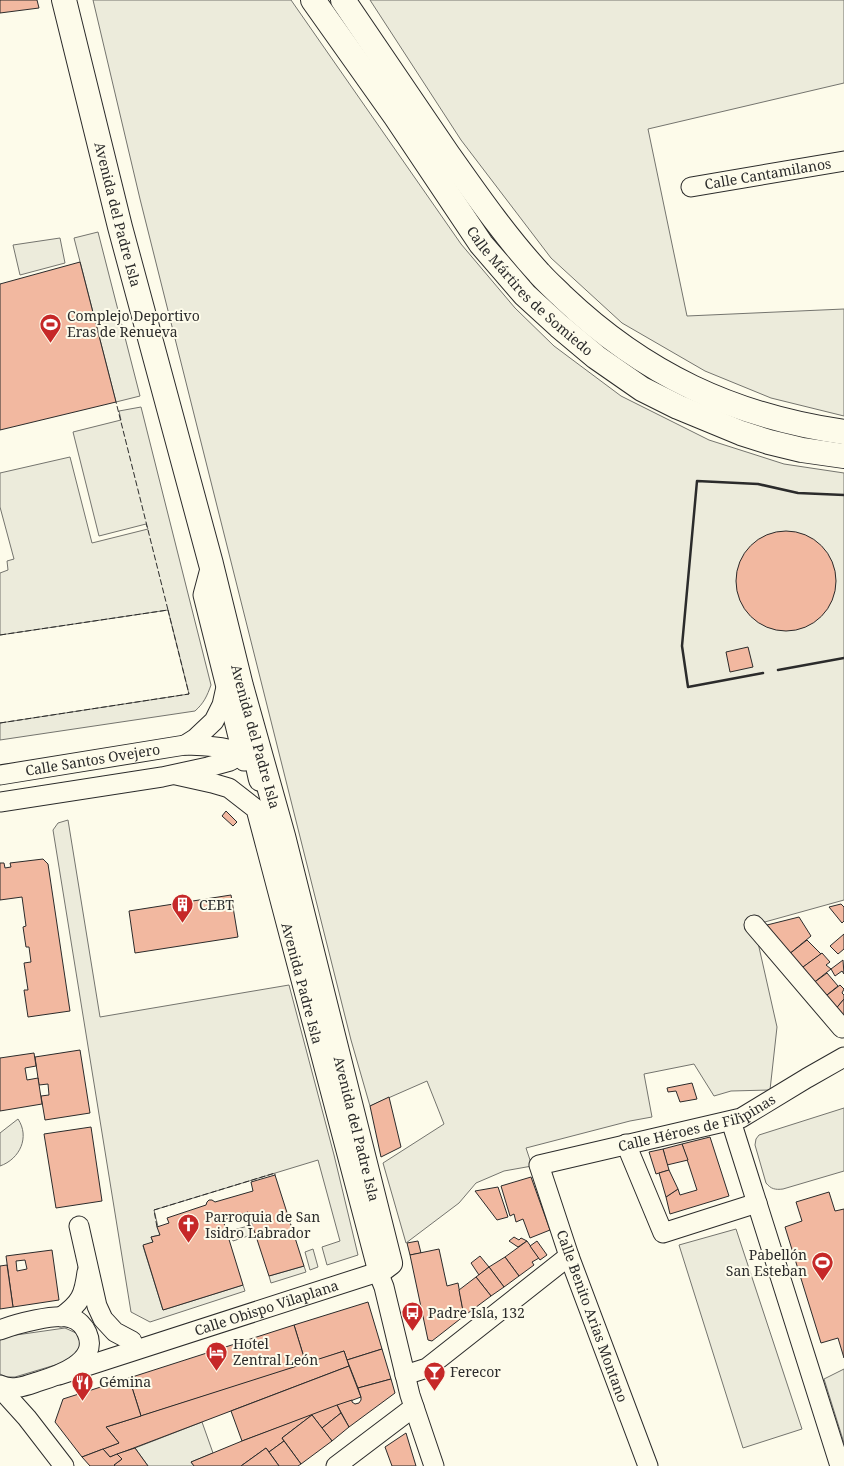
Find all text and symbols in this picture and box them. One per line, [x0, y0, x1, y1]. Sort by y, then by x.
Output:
street label: Avenida del Padre Isla [90, 140, 146, 289]
street label: Calle Cantamilanos [703, 153, 833, 194]
street label: Calle Mártires de Somiedo [463, 222, 597, 360]
place label: Complejo Deportivo Eras de Renueva [67, 306, 200, 341]
sports icon: Complejo Deportivo Eras de Renueva [39, 312, 63, 343]
street label: Avenida del Padre Isla [227, 662, 285, 811]
street label: Calle Santos Ovejero [24, 739, 161, 780]
building icon: CEBT [171, 893, 195, 924]
place label: CEBT [199, 895, 234, 914]
street label: Avenida Padre Isla [277, 920, 328, 1046]
street label: Avenida del Padre Isla [330, 1054, 384, 1203]
street label: Calle Héroes de Filipinas [616, 1089, 779, 1155]
place label: Parroquia de San Isidro Labrador [205, 1207, 320, 1242]
church icon: Parroquia de San Isidro Labrador [177, 1213, 201, 1244]
street label: Calle Benito Arias Montano [552, 1227, 633, 1405]
place label: Pabellón San Esteban [726, 1245, 807, 1280]
sports icon: Pabellón San Esteban [811, 1251, 835, 1282]
street label: Calle Obispo Vilaplana [192, 1275, 341, 1340]
bus stop icon: Padre Isla, 132 [400, 1301, 424, 1332]
place label: Padre Isla, 132 [428, 1303, 525, 1322]
place label: Hotel Zentral León [233, 1334, 318, 1369]
hotel icon: Hotel Zentral León [205, 1340, 229, 1371]
bar icon: Ferecor [422, 1360, 446, 1391]
place label: Ferecor [450, 1362, 501, 1381]
restaurant icon: Gémina [71, 1370, 95, 1401]
place label: Gémina [99, 1372, 151, 1391]

